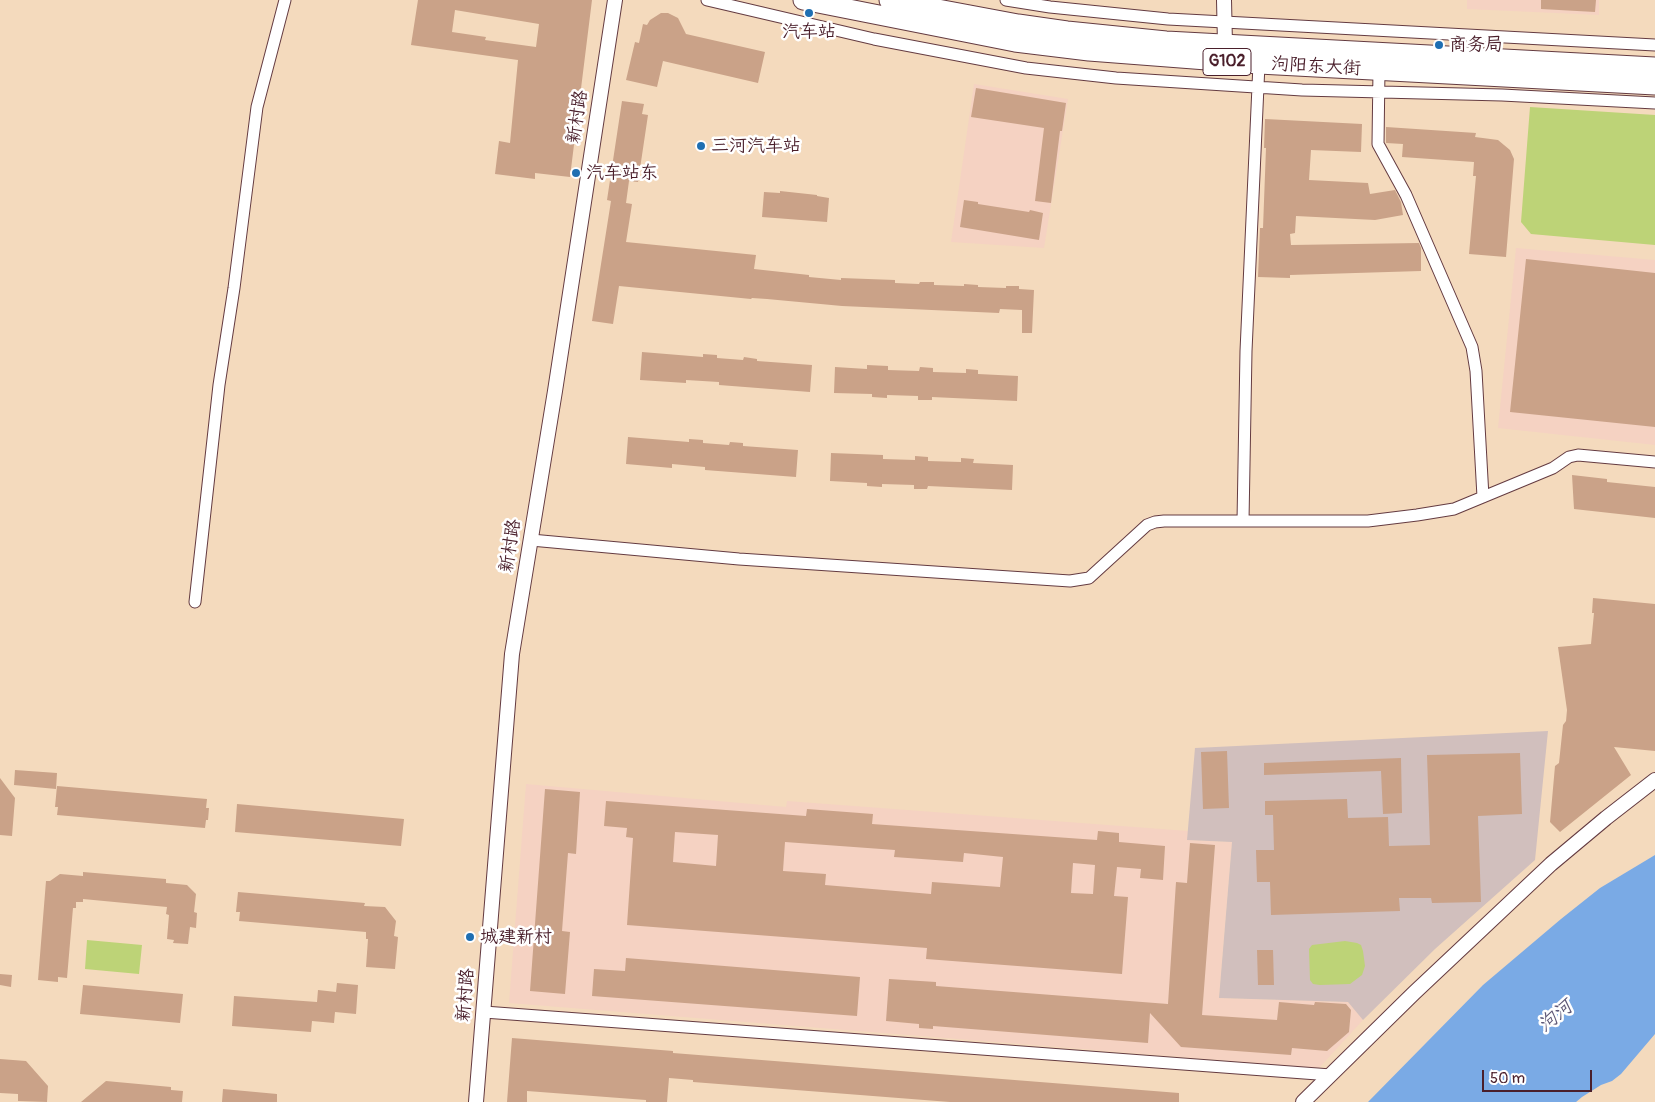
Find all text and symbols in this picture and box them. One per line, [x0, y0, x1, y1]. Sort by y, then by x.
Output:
marker: 汽车站 [803, 7, 815, 19]
place label: 汽车站 [782, 21, 836, 43]
place label: 商务局 [1449, 34, 1503, 56]
marker: 商务局 [1433, 39, 1445, 51]
road number: G102 [1203, 48, 1251, 76]
street label: 泃阳东大街 [1270, 54, 1362, 80]
street label: 新村路 [563, 89, 593, 145]
place label: 三河汽车站 [711, 135, 801, 157]
marker: 三河汽车站 [695, 140, 707, 152]
place label: 汽车站东 [586, 162, 658, 184]
marker: 汽车站东 [570, 167, 582, 179]
street label: 新村路 [496, 518, 526, 574]
place label: 城建新村 [480, 926, 552, 948]
marker: 城建新村 [464, 931, 476, 943]
street label: 新村路 [453, 967, 479, 1023]
water label: 泃河 [1534, 996, 1578, 1038]
scale bar [1485, 1060, 1595, 1092]
text: 50 m [1490, 1069, 1525, 1088]

